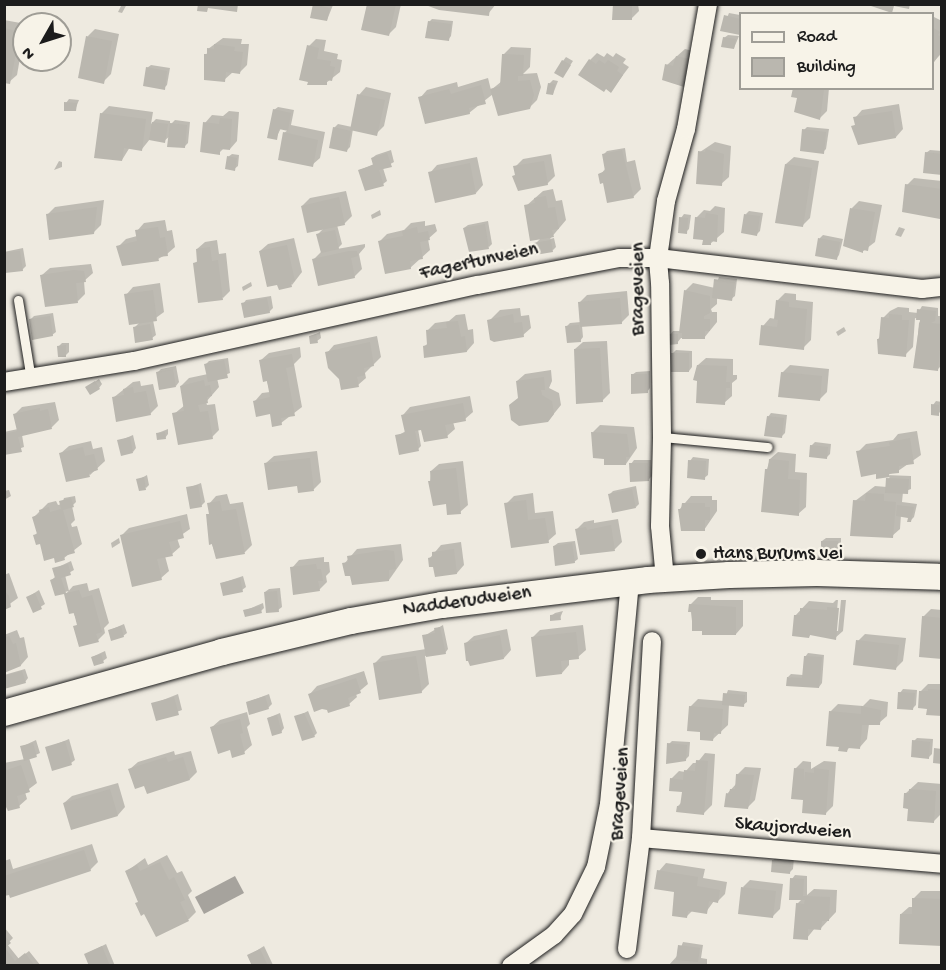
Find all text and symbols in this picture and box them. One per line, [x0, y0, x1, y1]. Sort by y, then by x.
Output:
north arrow [12, 12, 72, 72]
legend [739, 12, 934, 90]
text: Road [797, 27, 836, 48]
text: N [19, 42, 40, 62]
text: Building [797, 57, 856, 78]
street label: Fagertunveien [418, 238, 540, 286]
street label: Brageveien [627, 242, 651, 336]
place label: Hans Burums vei [713, 542, 843, 566]
marker: Hans Burums vei [694, 547, 708, 561]
street label: Nadderudveien [401, 581, 533, 623]
street label: Brageveien [606, 747, 636, 841]
street label: Skaujordveien [734, 812, 852, 846]

